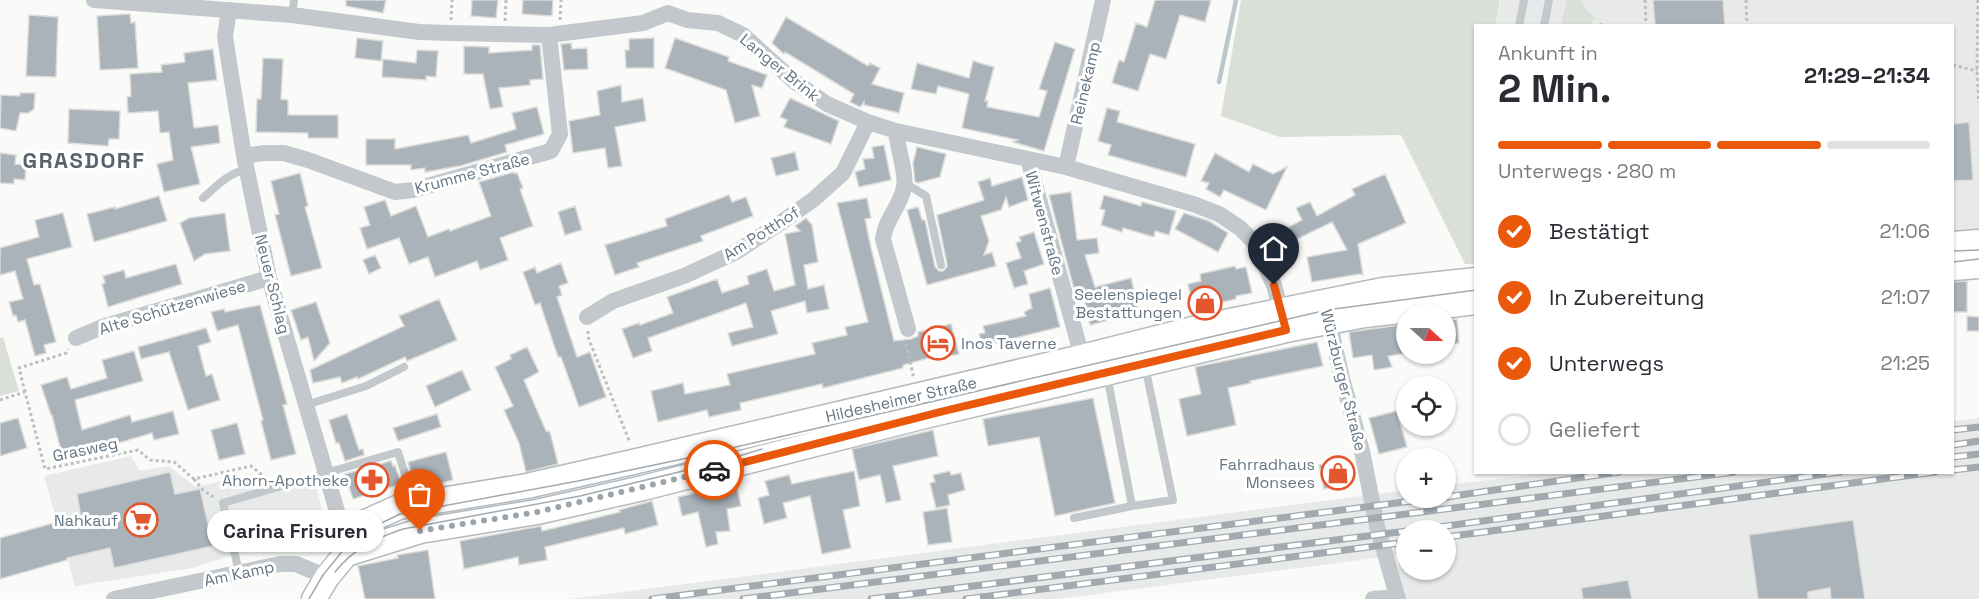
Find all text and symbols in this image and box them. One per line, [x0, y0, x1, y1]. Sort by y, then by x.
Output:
street label: Langer Brink [736, 29, 824, 106]
street label: Reinekamp [1066, 40, 1105, 127]
text: Ankunft in [1498, 40, 1598, 66]
text: 21:29–21:34 [1804, 61, 1930, 89]
text: 2 Min. [1498, 64, 1612, 113]
district label: GRASDORF [23, 146, 145, 174]
street label: Krumme Straße [412, 148, 532, 199]
text: Unterwegs · 280 m [1498, 158, 1676, 184]
street label: Witwenstraße [1020, 169, 1069, 278]
street label: Am Potthof [719, 202, 803, 265]
icon: check [1498, 215, 1531, 248]
text: Bestätigt [1549, 217, 1650, 245]
text: 21:06 [1879, 218, 1930, 244]
pin [1248, 223, 1299, 285]
street label: Neuer Schlag [250, 232, 295, 336]
icon: home [1257, 232, 1290, 265]
street label: Alte Schützenwiese [96, 275, 248, 340]
icon: check [1498, 281, 1531, 314]
text: In Zubereitung [1549, 283, 1704, 311]
place label: Seelenspiegel Bestattungen [1074, 284, 1182, 323]
text: 21:07 [1881, 284, 1930, 310]
shop icon: Seelenspiegel Bestattungen [1187, 285, 1223, 321]
north arrow [1396, 304, 1456, 364]
map controls [1396, 304, 1456, 580]
street label: Würzburger Straße [1316, 307, 1371, 453]
hotel icon: Inos Taverne [920, 325, 956, 361]
place label: Inos Taverne [961, 333, 1057, 354]
icon: check [1498, 347, 1531, 380]
text: Unterwegs [1549, 349, 1664, 377]
text: 21:25 [1880, 350, 1930, 376]
street label: Hildesheimer Straße [823, 372, 979, 427]
button: locate [1396, 376, 1456, 436]
text: Geliefert [1549, 415, 1641, 443]
street label: Grasweg [51, 432, 120, 467]
courier [684, 440, 744, 500]
button: + [1396, 448, 1456, 508]
icon: car [698, 454, 731, 487]
place label: Fahrradhaus Monsees [1219, 454, 1315, 493]
shop icon: Fahrradhaus Monsees [1320, 455, 1356, 491]
pharmacy icon: Ahorn-Apotheke [354, 462, 390, 498]
pin [394, 469, 445, 531]
place label: Ahorn-Apotheke [222, 470, 349, 491]
icon: bag [403, 478, 436, 511]
supermarket icon: Nahkauf [123, 502, 159, 538]
place label: Nahkauf [54, 510, 118, 531]
callout: Carina Frisuren [207, 510, 384, 552]
text: Carina Frisuren [223, 518, 368, 544]
button: − [1396, 520, 1456, 580]
street label: Am Kamp [202, 556, 276, 591]

